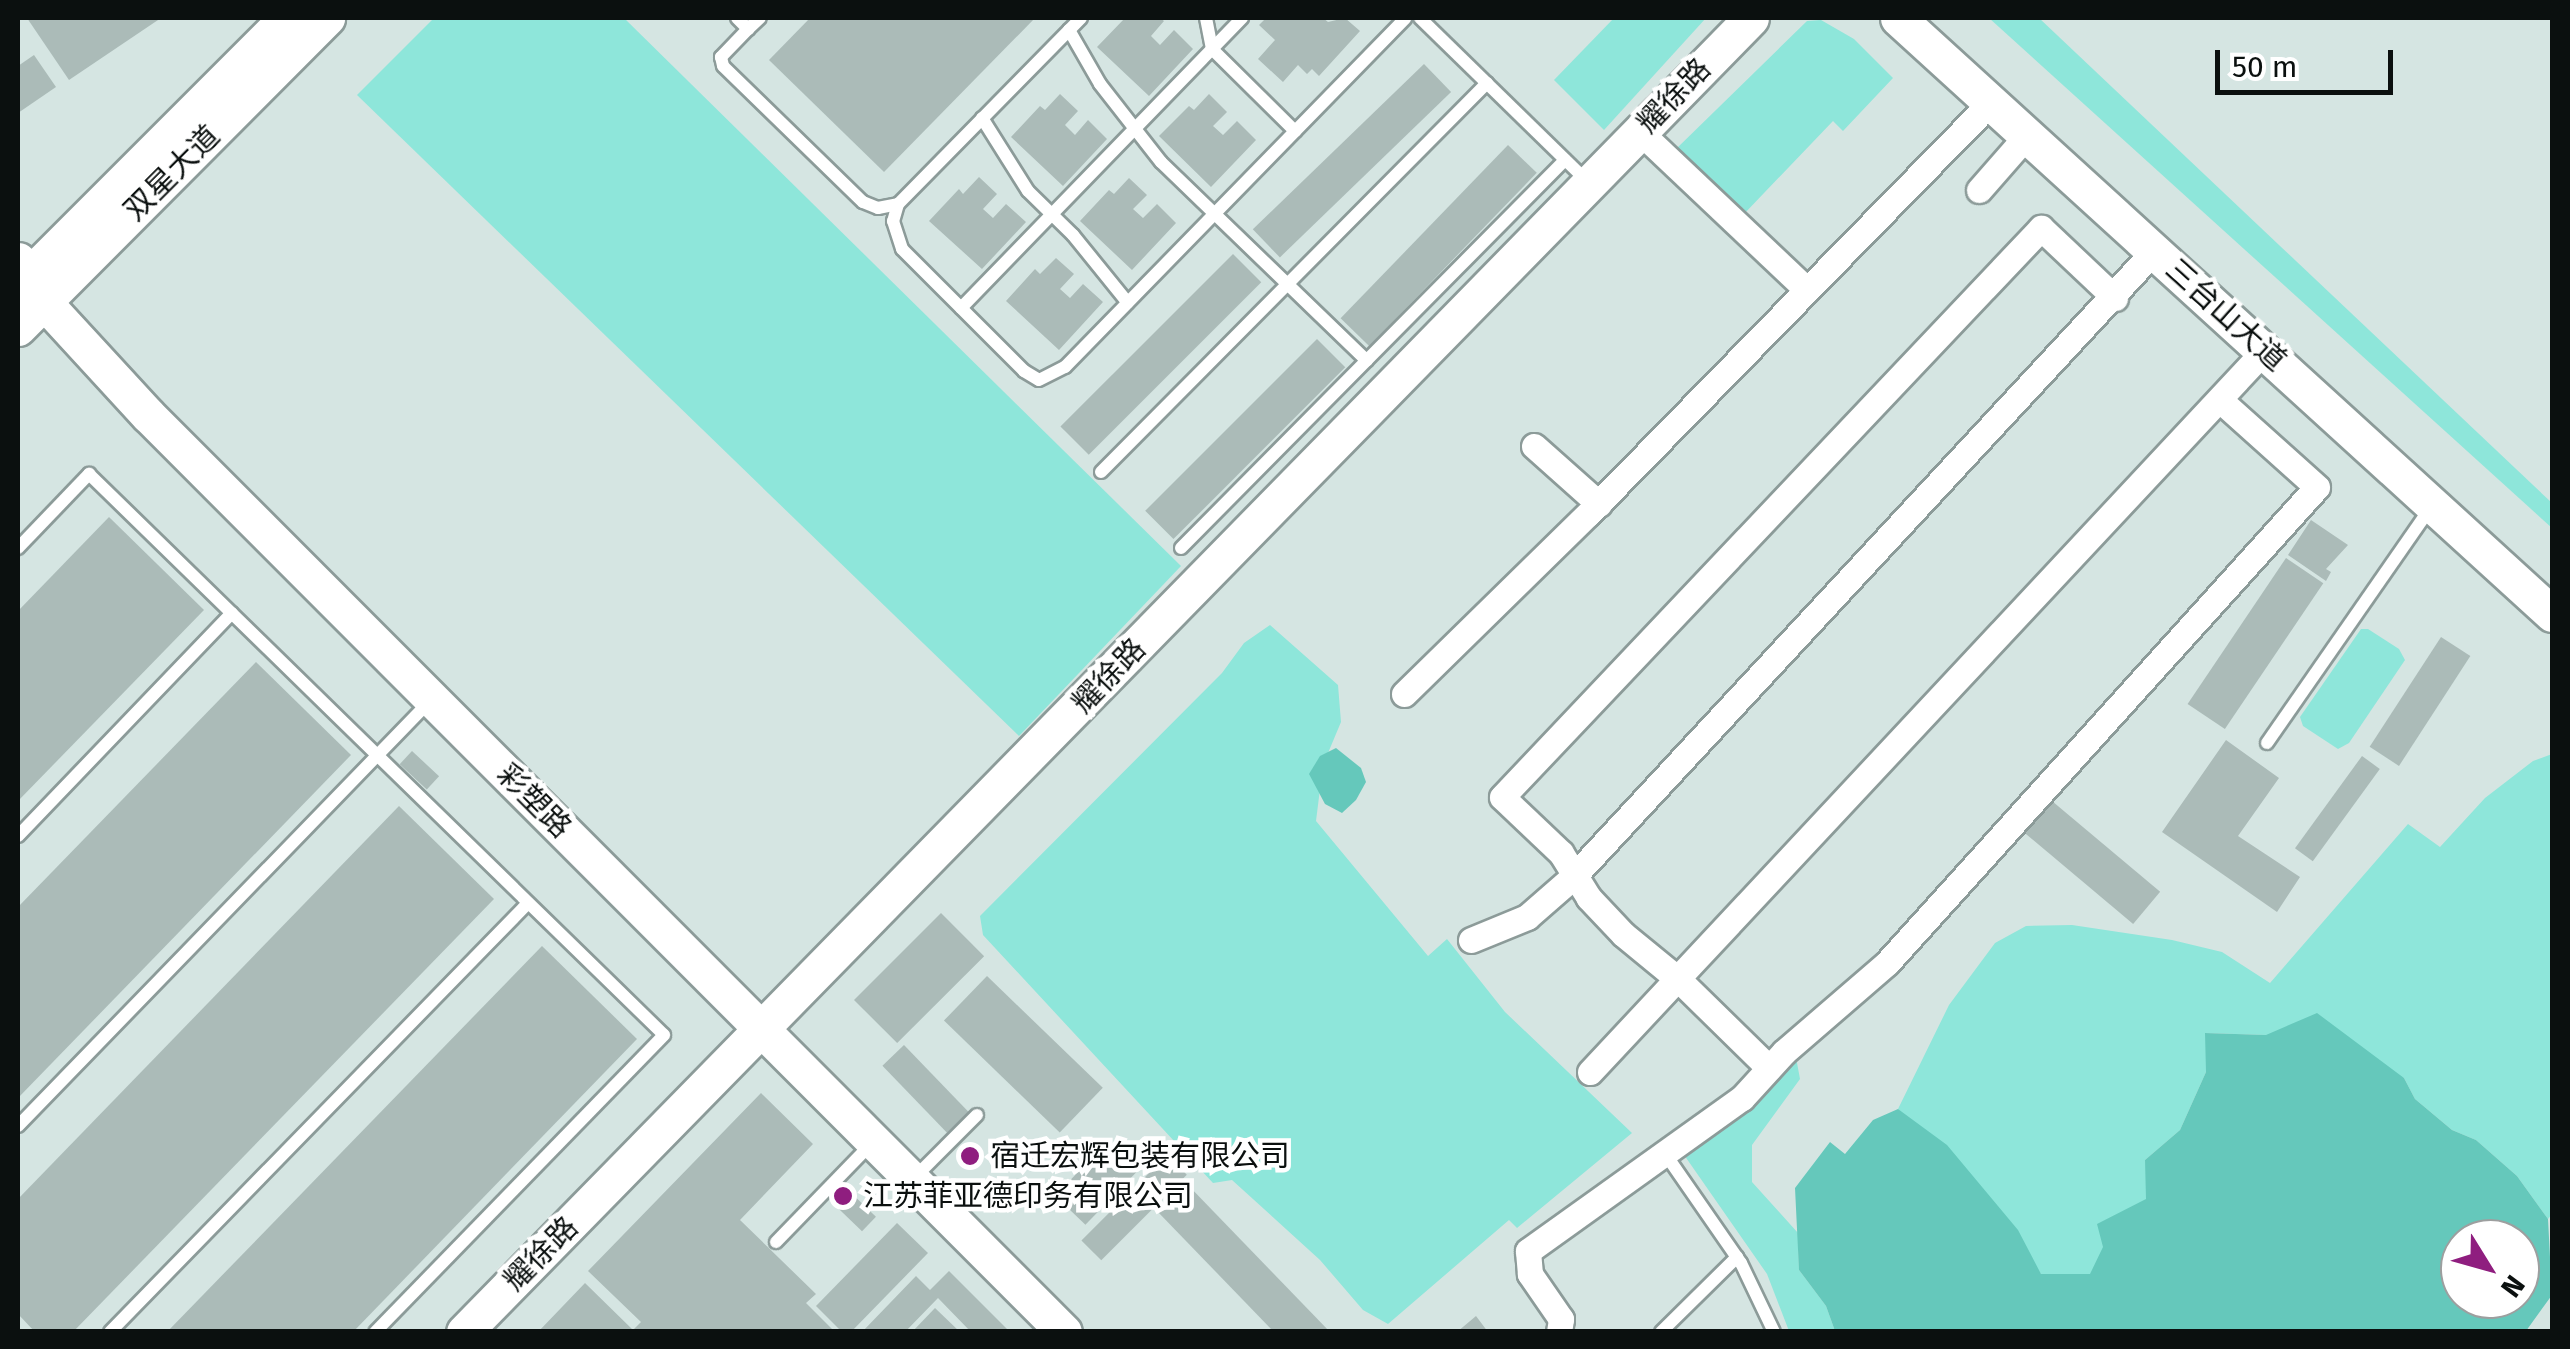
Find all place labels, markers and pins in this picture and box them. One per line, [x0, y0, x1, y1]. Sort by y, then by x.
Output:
place label: 宿迁宏辉包装有限公司 [990, 1138, 1290, 1174]
marker: 宿迁宏辉包装有限公司 [959, 1145, 981, 1167]
place label: 江苏菲亚德印务有限公司 [863, 1178, 1193, 1214]
marker: 江苏菲亚德印务有限公司 [832, 1185, 854, 1207]

